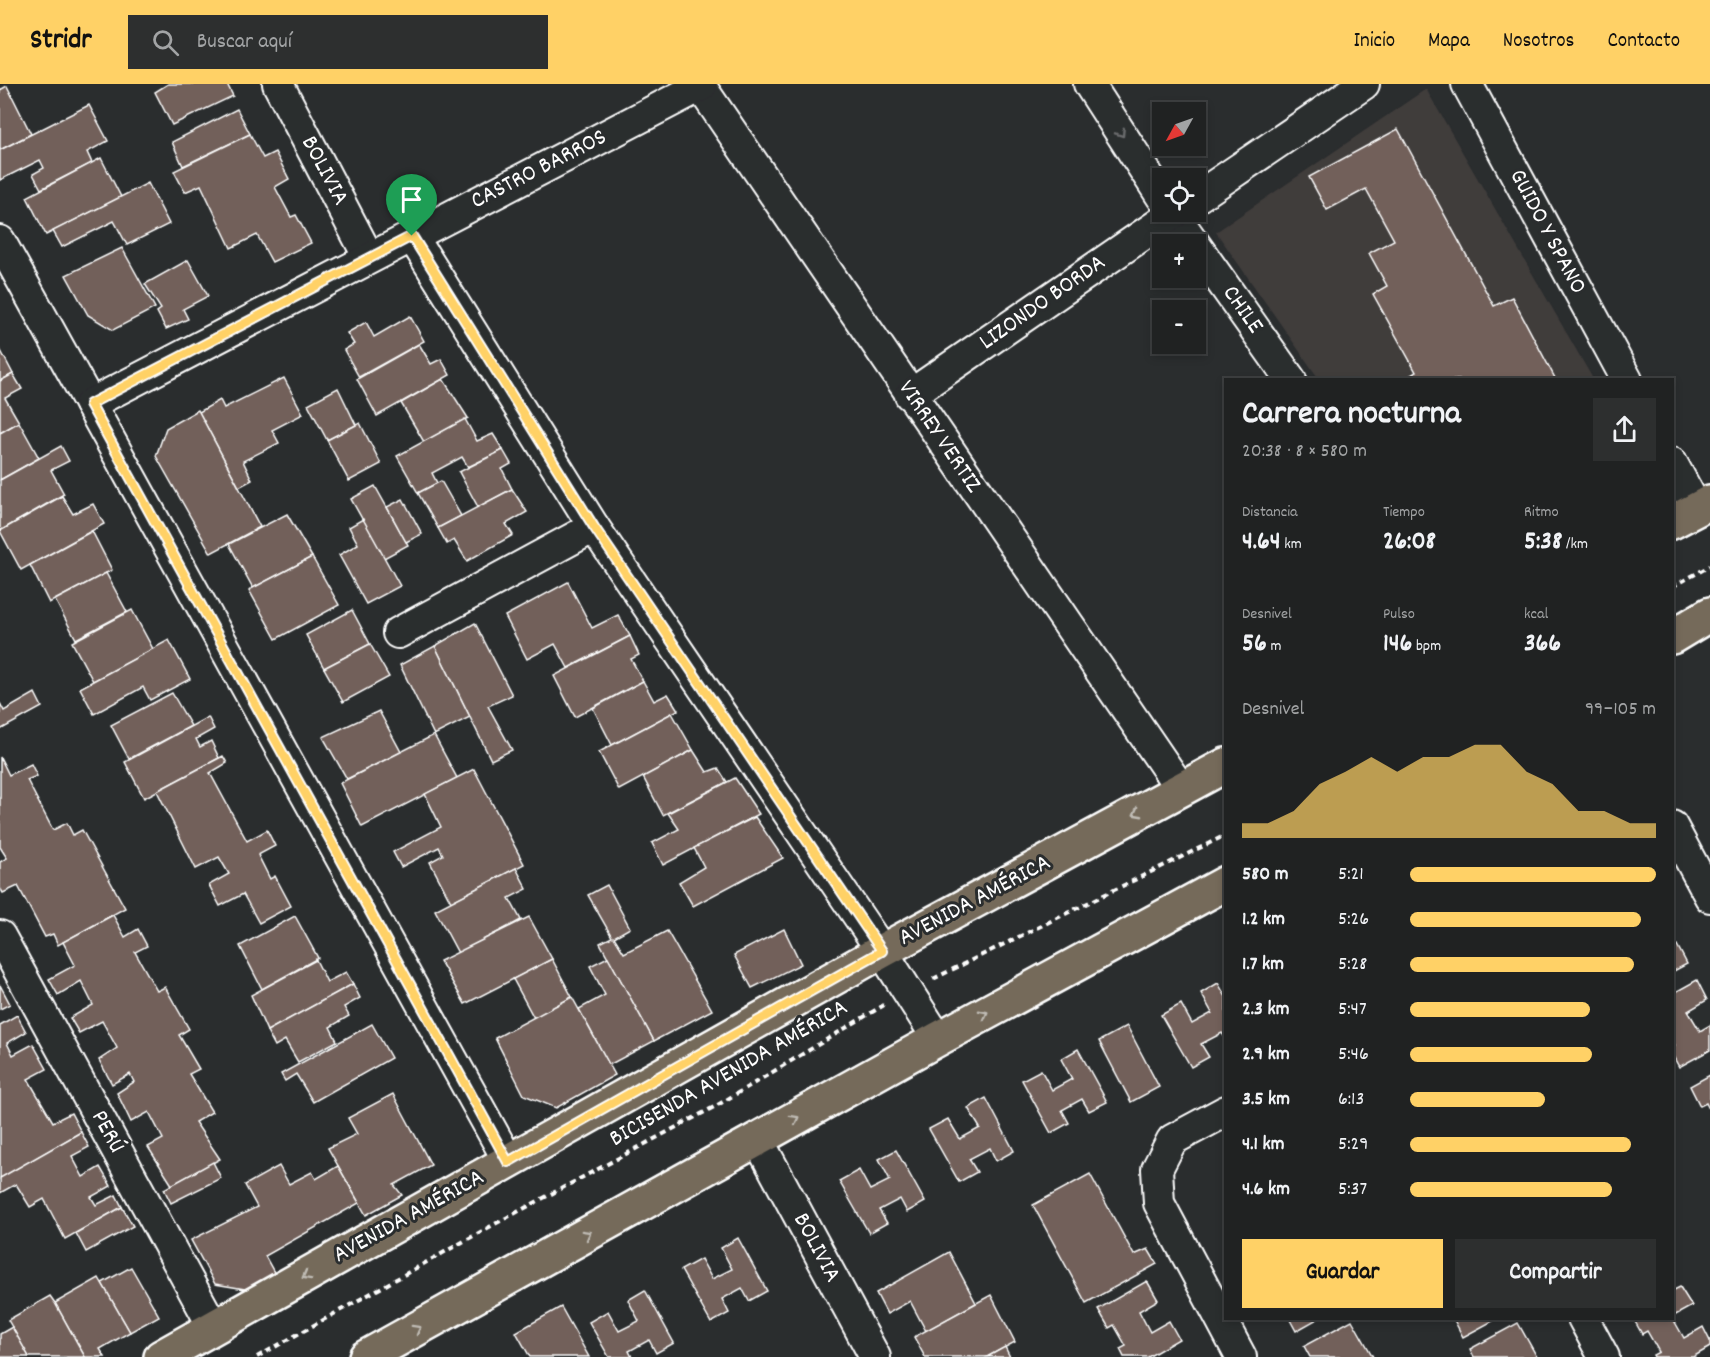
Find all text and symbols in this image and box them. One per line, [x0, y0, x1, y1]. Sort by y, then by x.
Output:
search box [128, 15, 548, 69]
text: Stridr [30, 22, 92, 62]
icon: search [149, 26, 182, 59]
text: Buscar aquí [197, 27, 292, 58]
text: Inicio [1353, 27, 1395, 57]
text: Mapa [1428, 27, 1470, 57]
text: Nosotros [1503, 27, 1574, 57]
text: Contacto [1607, 27, 1680, 57]
north arrow [1152, 102, 1206, 156]
map controls [1152, 102, 1206, 354]
street label: CASTRO BARROS [465, 121, 613, 219]
one-way arrow [1114, 127, 1126, 137]
street label: BOLIVIA [292, 130, 356, 212]
street label: GUIDO Y SPANO [1500, 163, 1594, 301]
button: locate [1152, 168, 1206, 222]
pin [386, 174, 437, 236]
icon: arrive [395, 183, 428, 216]
button: + [1152, 234, 1206, 288]
street label: LIZONDO BORDA [973, 247, 1113, 359]
street label: CHILE [1213, 279, 1271, 341]
button: − [1152, 300, 1206, 354]
street label: VIRREY VERTIZ [889, 374, 989, 500]
text: Carrera nocturna [1242, 392, 1461, 439]
button: share [1593, 398, 1656, 461]
text: 20:38 · 8 × 580 m [1242, 438, 1367, 466]
text: Distancia [1242, 501, 1298, 524]
text: Tiempo [1383, 501, 1425, 524]
text: Ritmo [1524, 501, 1559, 524]
text: 4.64 [1242, 524, 1281, 561]
text: 26:08 [1383, 524, 1436, 561]
text: 5:38 [1524, 524, 1562, 561]
text: km [1281, 533, 1302, 556]
text: /km [1562, 533, 1588, 556]
text: Desnivel [1242, 603, 1292, 626]
text: Pulso [1383, 603, 1415, 626]
text: kcal [1524, 603, 1548, 626]
text: 56 [1242, 626, 1267, 663]
text: 146 [1383, 626, 1412, 663]
text: 366 [1524, 626, 1561, 663]
text: m [1267, 635, 1281, 658]
text: bpm [1412, 635, 1441, 658]
text: Desnivel [1242, 696, 1304, 724]
text: 99–105 m [1585, 696, 1656, 724]
one-way arrow [1133, 806, 1143, 817]
street label: AVENIDA AMÉRICA [893, 847, 1057, 955]
text: 580 m [1242, 861, 1289, 889]
text: 5:21 [1338, 861, 1364, 889]
text: 1.2 km [1242, 906, 1285, 934]
text: 5:26 [1338, 906, 1369, 934]
text: 1.7 km [1242, 951, 1284, 979]
text: 5:28 [1338, 951, 1367, 979]
street label: BICISENDA AVENIDA AMÉRICA [603, 992, 855, 1156]
text: 2.3 km [1242, 996, 1289, 1024]
text: 5:47 [1338, 996, 1367, 1024]
one-way arrow [977, 1010, 988, 1021]
text: 2.9 km [1242, 1041, 1290, 1069]
text: 5:46 [1338, 1041, 1369, 1069]
text: 3.5 km [1242, 1086, 1290, 1114]
text: 6:13 [1338, 1086, 1364, 1114]
street label: PERÚ [81, 1104, 133, 1160]
one-way arrow [789, 1115, 799, 1126]
text: 4.1 km [1242, 1131, 1285, 1159]
text: 5:29 [1338, 1131, 1368, 1159]
street label: AVENIDA AMÉRICA [327, 1161, 491, 1273]
text: 4.6 km [1242, 1176, 1290, 1204]
text: 5:37 [1338, 1176, 1367, 1204]
street label: BOLIVIA [784, 1207, 848, 1289]
one-way arrow [581, 1230, 592, 1241]
button: Guardar [1242, 1239, 1443, 1308]
button: Compartir [1455, 1239, 1656, 1308]
one-way arrow [302, 1268, 312, 1280]
one-way arrow [411, 1325, 421, 1336]

